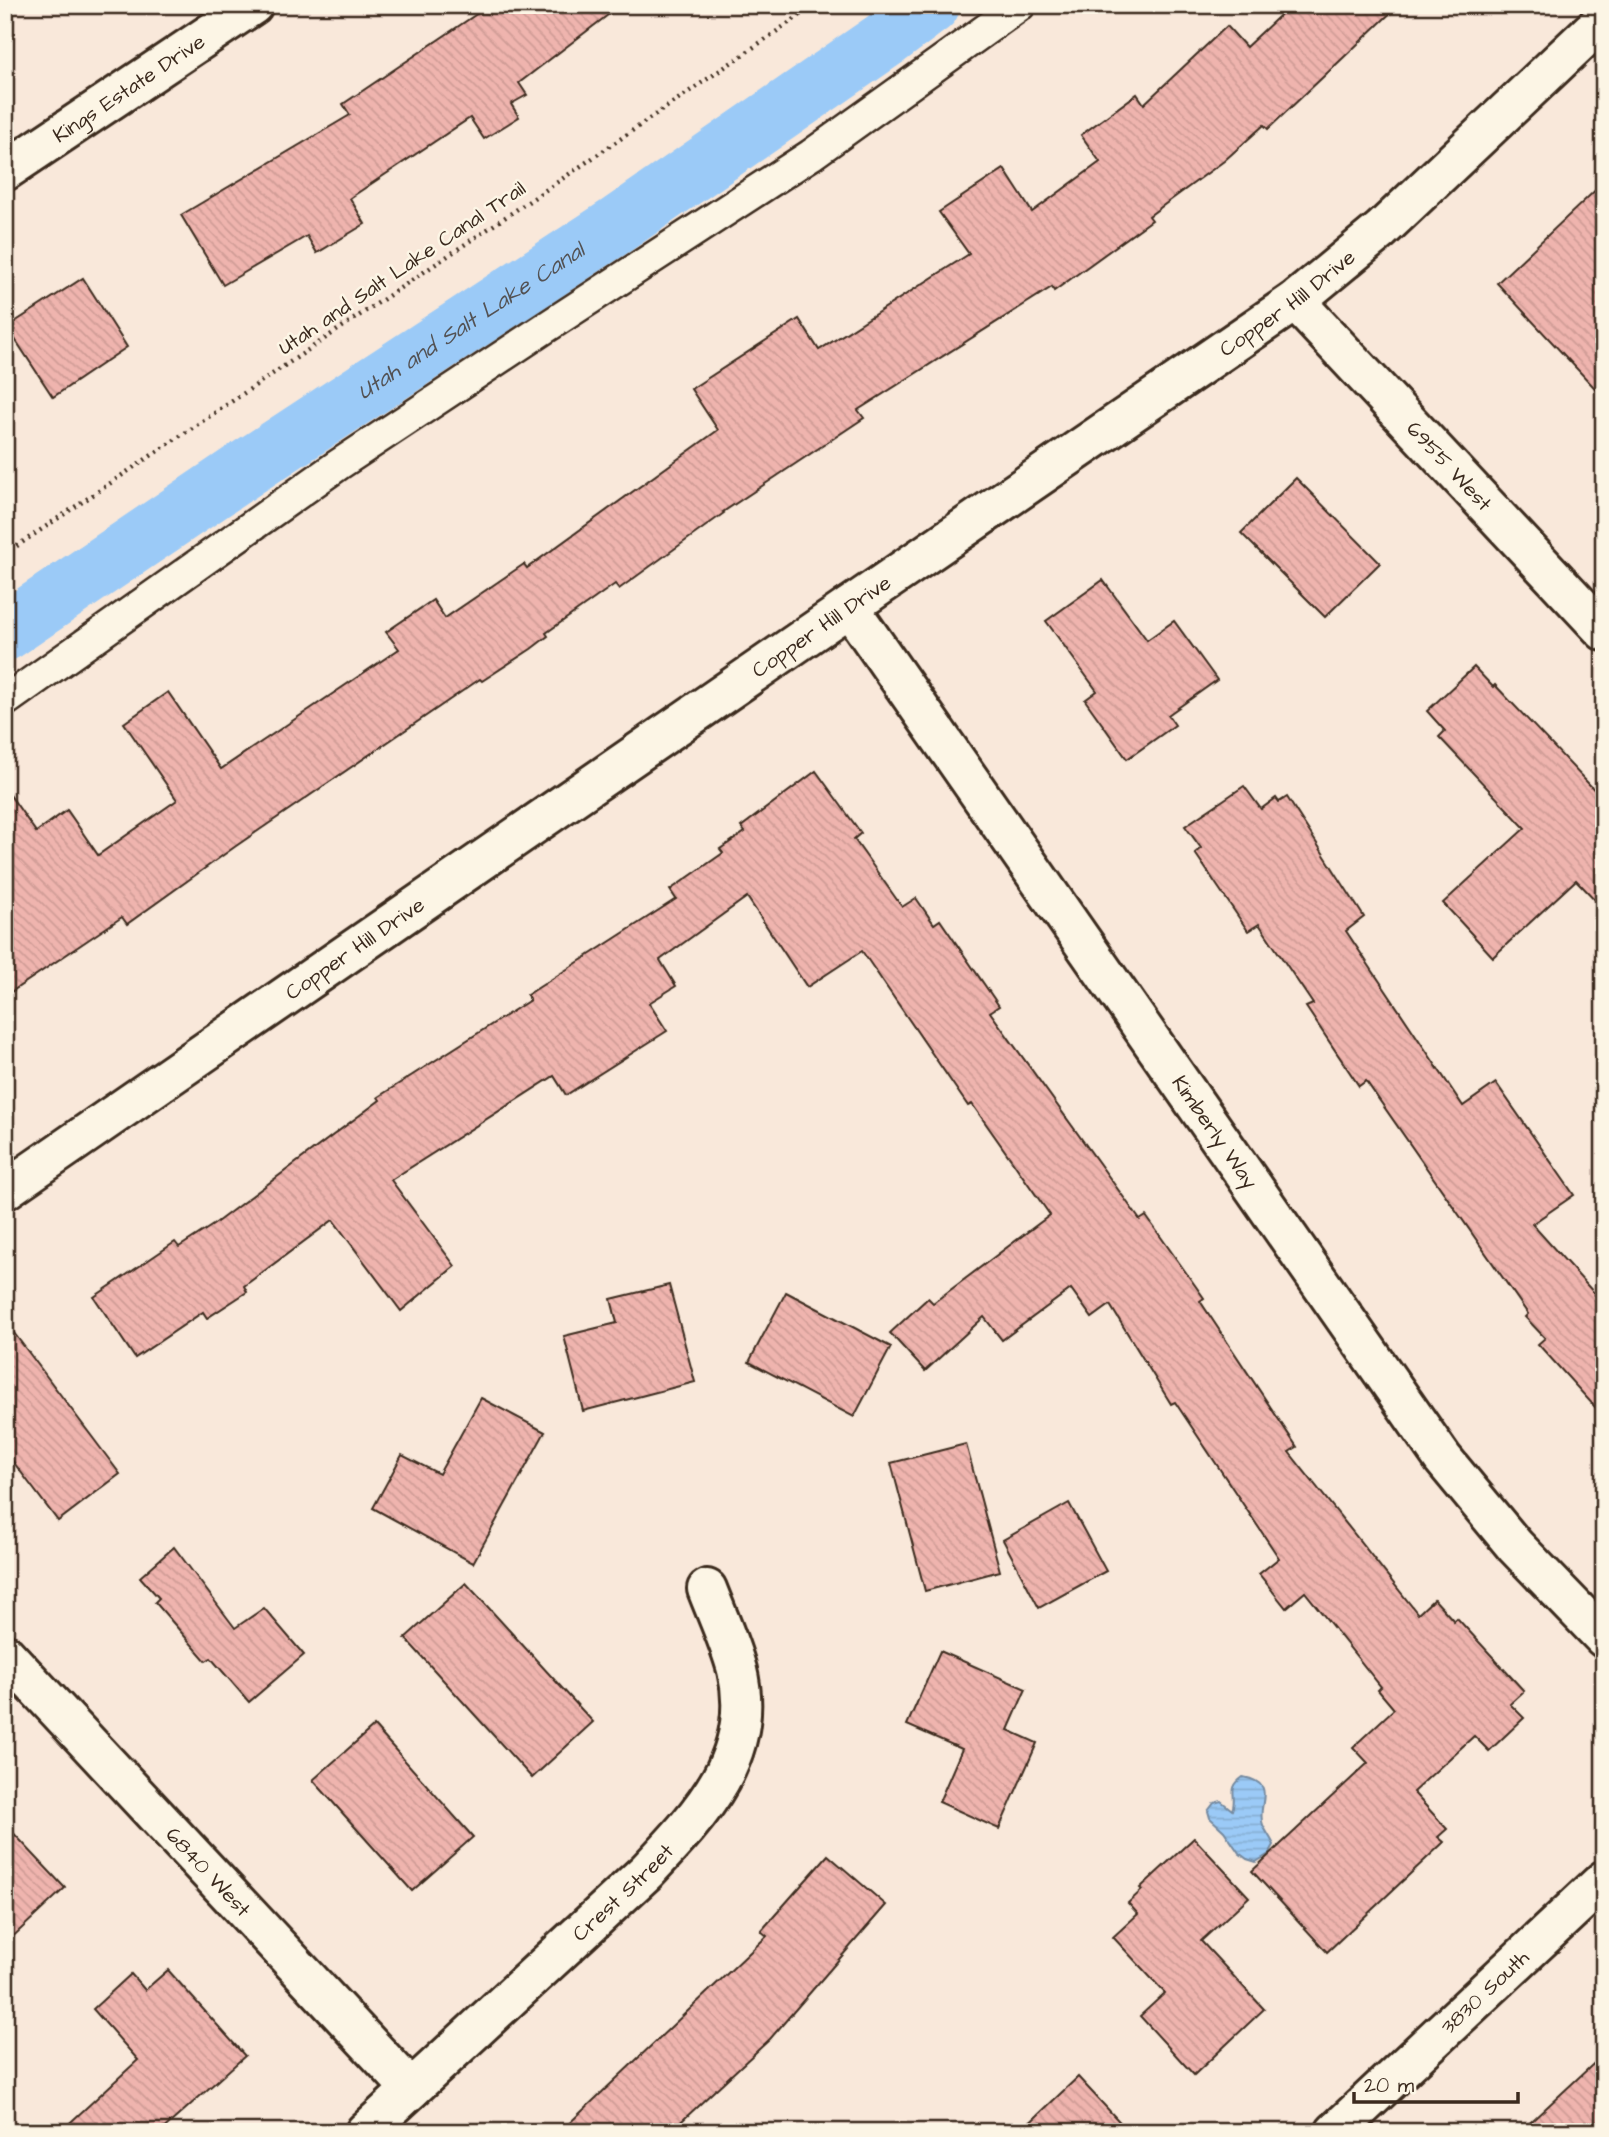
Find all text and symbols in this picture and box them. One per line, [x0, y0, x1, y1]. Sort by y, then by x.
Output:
street label: Kings Estate Drive [47, 27, 211, 149]
street label: Utah and Salt Lake Canal Trail [274, 176, 530, 360]
water label: Utah and Salt Lake Canal [353, 236, 589, 408]
street label: Copper Hill Drive [1213, 243, 1361, 363]
street label: 6955 West [1400, 415, 1499, 518]
street label: Copper Hill Drive [746, 568, 897, 684]
street label: Copper Hill Drive [279, 890, 430, 1007]
street label: Kimberly Way [1165, 1069, 1265, 1196]
street label: 6840 West [159, 1821, 258, 1923]
street label: Crest Street [566, 1837, 680, 1948]
street label: 3830 South [1434, 1943, 1536, 2041]
scale bar [1354, 2060, 1518, 2104]
text: 20 m [1364, 2071, 1415, 2100]

